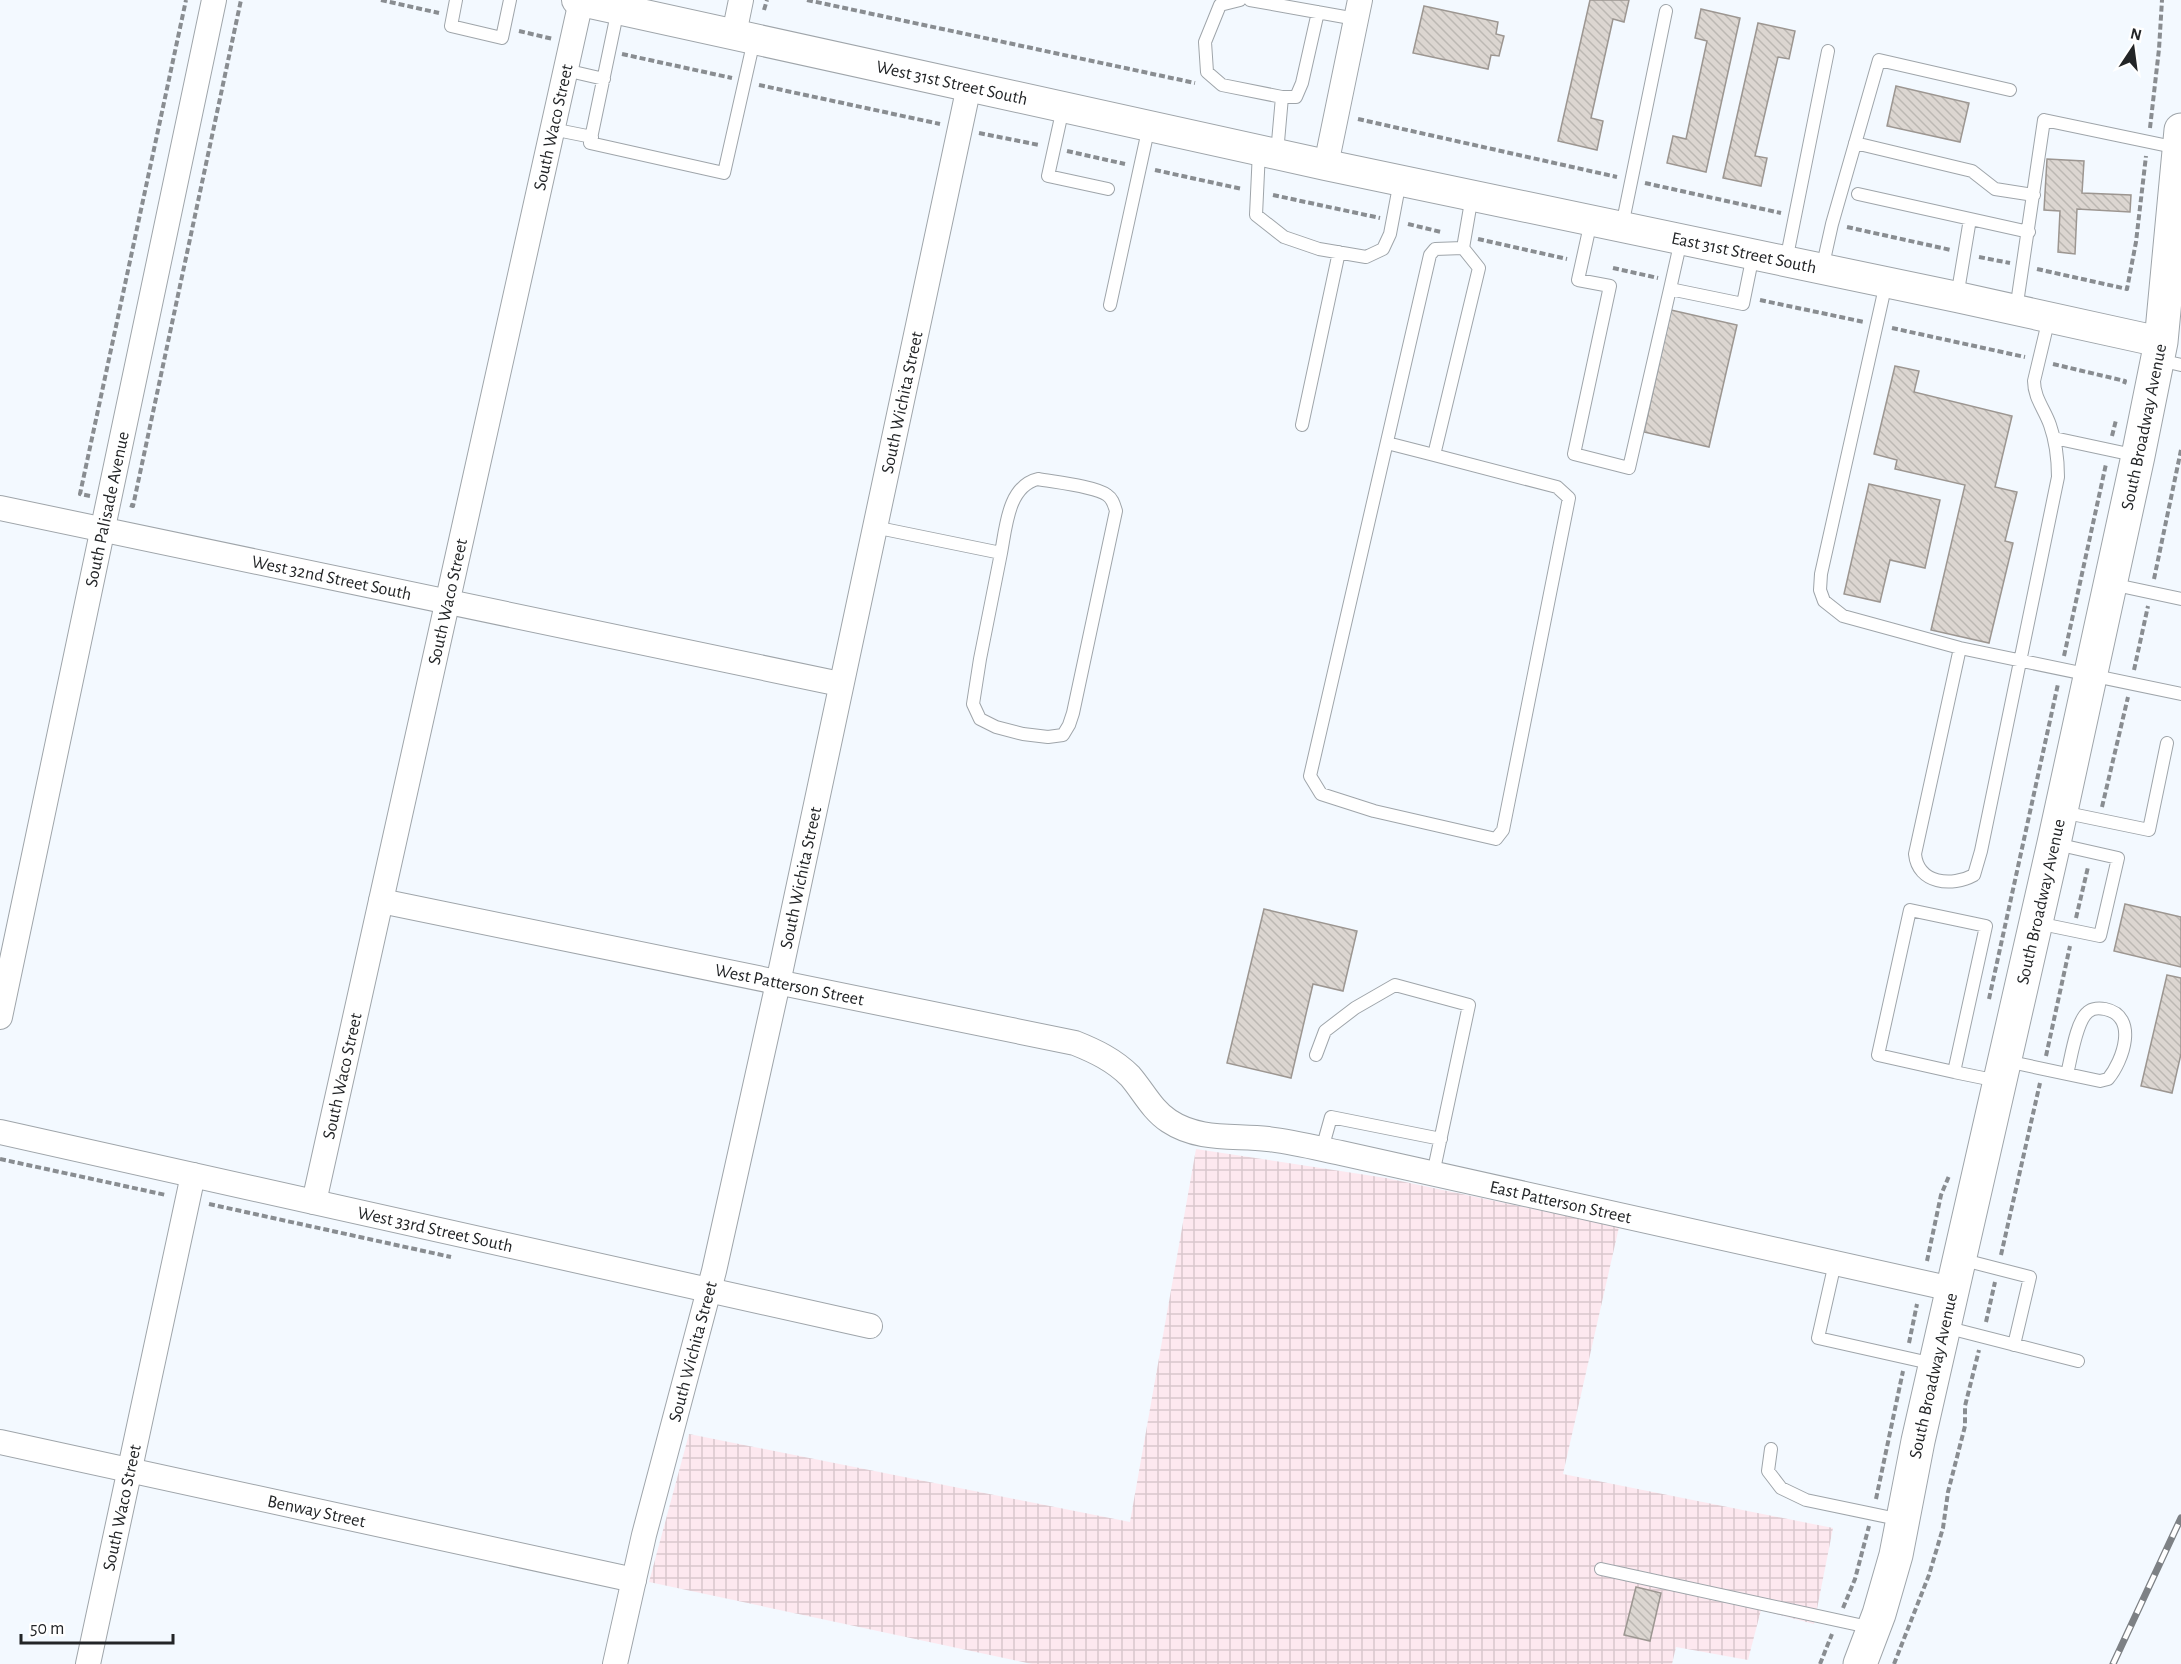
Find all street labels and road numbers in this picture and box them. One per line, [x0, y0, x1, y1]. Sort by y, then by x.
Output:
street label: West 31st Street South [874, 58, 1029, 109]
street label: South Waco Street [531, 62, 577, 192]
street label: East 31st Street South [1670, 229, 1818, 277]
street label: South Wichita Street [879, 330, 927, 475]
street label: South Broadway Avenue [2119, 342, 2170, 512]
street label: South Palisade Avenue [83, 430, 133, 589]
street label: South Waco Street [426, 537, 471, 667]
street label: West 32nd Street South [250, 553, 413, 604]
street label: South Wichita Street [778, 805, 825, 951]
street label: South Broadway Avenue [2014, 818, 2069, 986]
street label: West Patterson Street [713, 962, 866, 1010]
street label: South Waco Street [320, 1011, 366, 1141]
street label: East Patterson Street [1488, 1178, 1633, 1227]
street label: West 33rd Street South [356, 1204, 514, 1256]
street label: South Wichita Street [666, 1279, 721, 1424]
street label: South Broadway Avenue [1907, 1291, 1961, 1460]
street label: South Waco Street [100, 1443, 145, 1573]
street label: Benway Street [266, 1492, 367, 1531]

